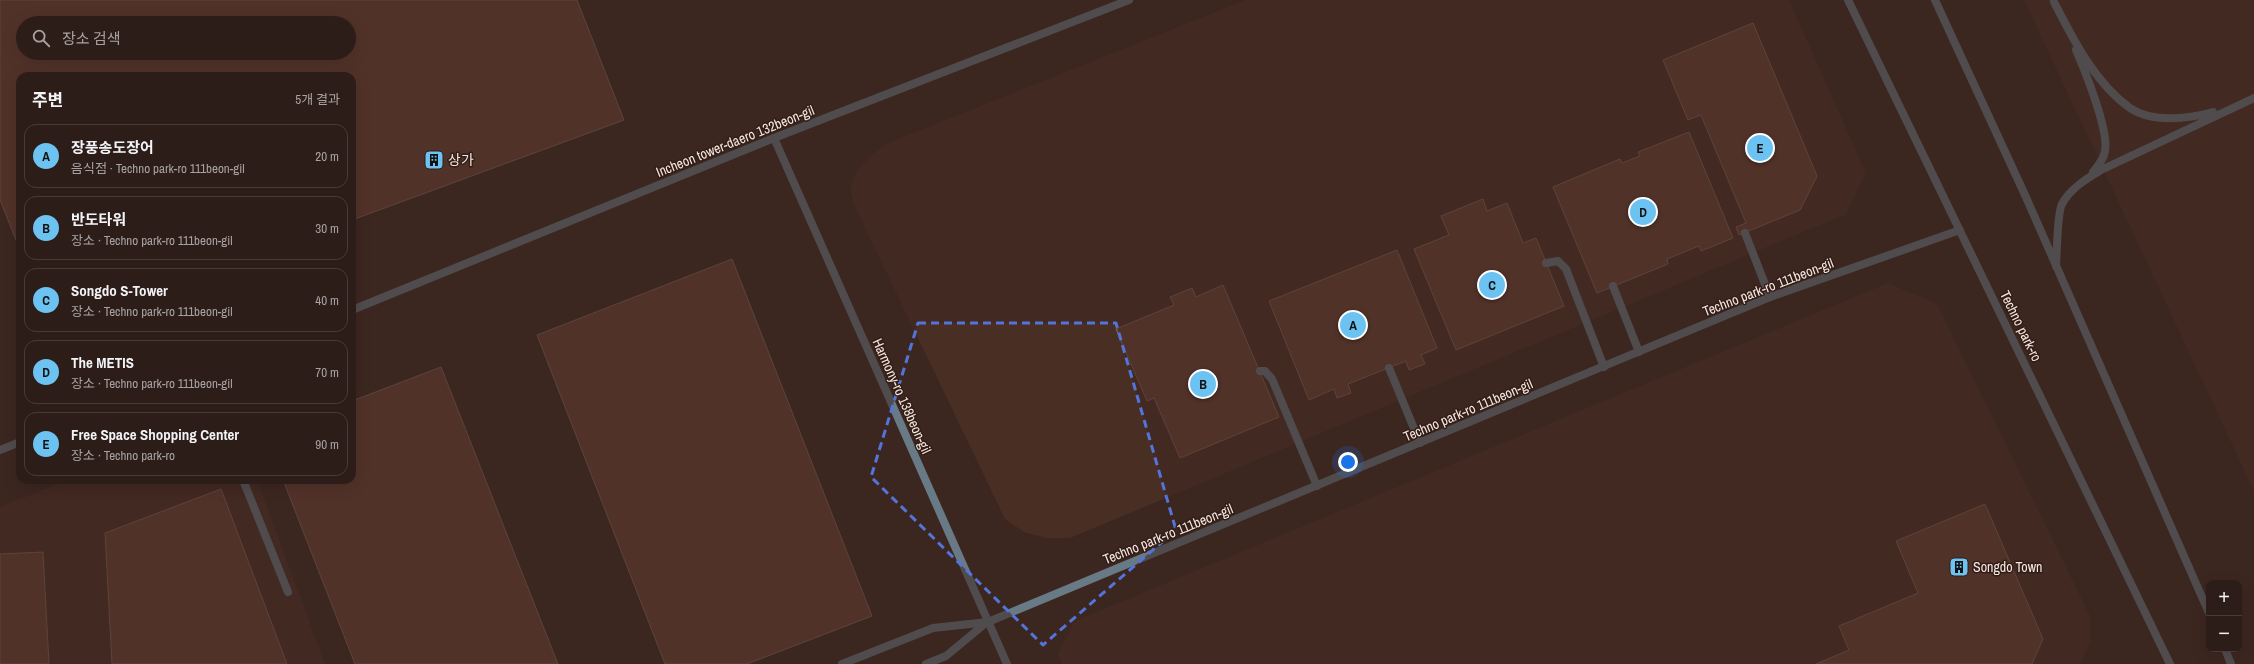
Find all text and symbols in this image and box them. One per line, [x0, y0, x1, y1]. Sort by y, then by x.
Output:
search box [16, 16, 356, 60]
icon: search [30, 27, 52, 49]
text: 장소 검색 [62, 28, 121, 49]
text: 주변 [32, 88, 63, 111]
text: 5개 결과 [295, 91, 340, 108]
street label: Incheon tower-daero 132beon-gil [653, 101, 817, 181]
pin: E [1747, 133, 1773, 163]
text: 장풍송도장어 [71, 137, 154, 158]
text: A [42, 148, 50, 165]
text: 20 m [315, 148, 339, 165]
building icon: 상가 [423, 149, 445, 171]
place label: 상가 [448, 151, 474, 169]
text: 음식점 · Techno park-ro 111beon-gil [71, 160, 245, 177]
pin: D [1630, 197, 1656, 227]
text: 반도타워 [71, 209, 126, 230]
text: B [42, 220, 50, 237]
text: 30 m [315, 220, 339, 237]
text: 장소 · Techno park-ro 111beon-gil [71, 232, 233, 249]
street label: Techno park-ro 111beon-gil [1700, 254, 1836, 320]
pin: C [1479, 270, 1505, 300]
text: Songdo S-Tower [71, 280, 168, 301]
street label: Techno park-ro [1996, 288, 2046, 364]
text: C [42, 292, 50, 309]
text: 40 m [315, 292, 339, 309]
text: 장소 · Techno park-ro 111beon-gil [71, 303, 233, 320]
pin: A [1340, 310, 1366, 340]
street label: Harmony-ro 138beon-gil [868, 336, 936, 456]
text: The METIS [71, 352, 134, 373]
text: D [42, 364, 50, 381]
text: 70 m [315, 364, 339, 381]
pin: B [1190, 369, 1216, 399]
text: 장소 · Techno park-ro 111beon-gil [71, 375, 233, 392]
street label: Techno park-ro 111beon-gil [1401, 375, 1535, 445]
text: Free Space Shopping Center [71, 424, 239, 445]
text: E [42, 436, 50, 453]
text: 90 m [315, 436, 339, 453]
text: 장소 · Techno park-ro [71, 447, 175, 464]
your location [1338, 452, 1358, 472]
street label: Techno park-ro 111beon-gil [1100, 500, 1236, 568]
building icon: Songdo Town [1948, 556, 1970, 578]
place label: Songdo Town [1973, 558, 2042, 576]
map controls [2206, 580, 2242, 652]
button: + [2206, 580, 2242, 616]
button: − [2206, 616, 2242, 652]

